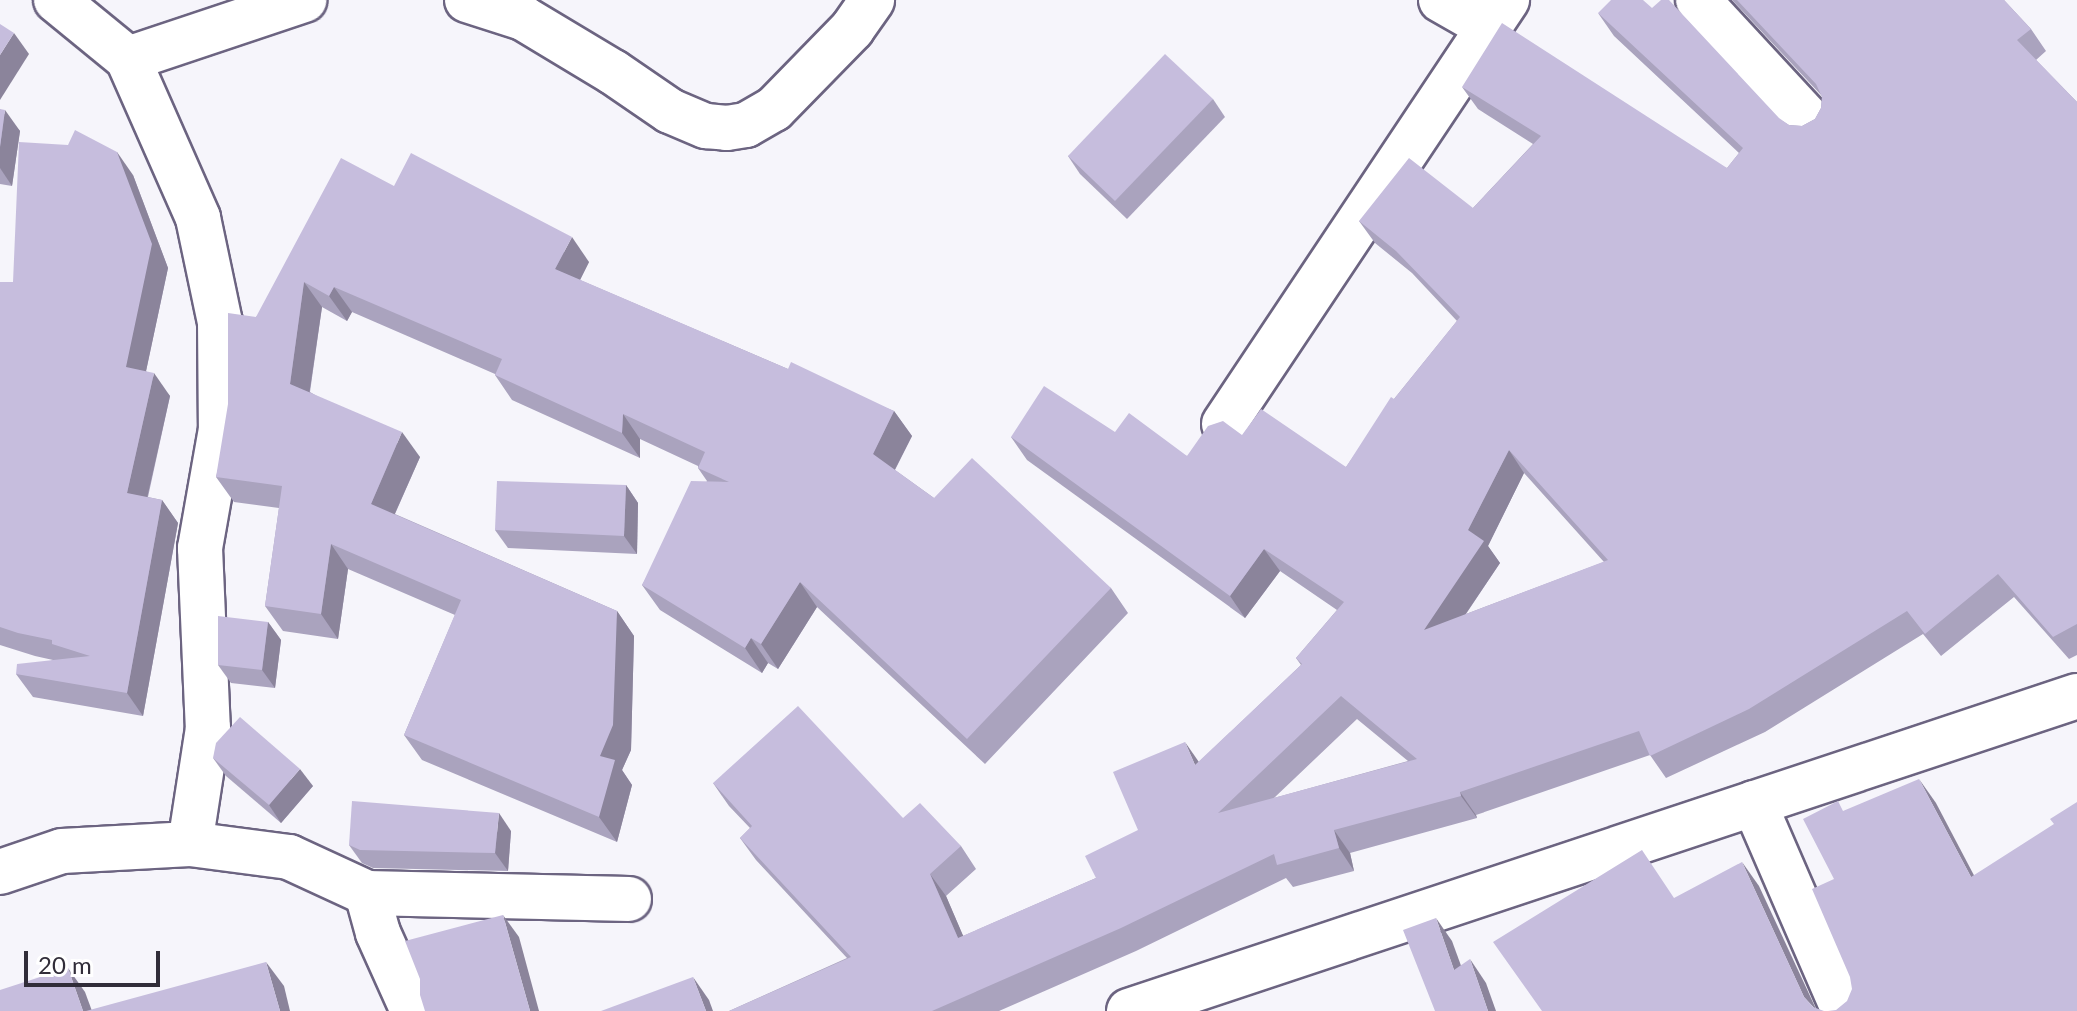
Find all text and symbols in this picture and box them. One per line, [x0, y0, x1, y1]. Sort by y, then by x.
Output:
scale bar [28, 935, 164, 985]
text: 20 m [38, 950, 92, 979]

